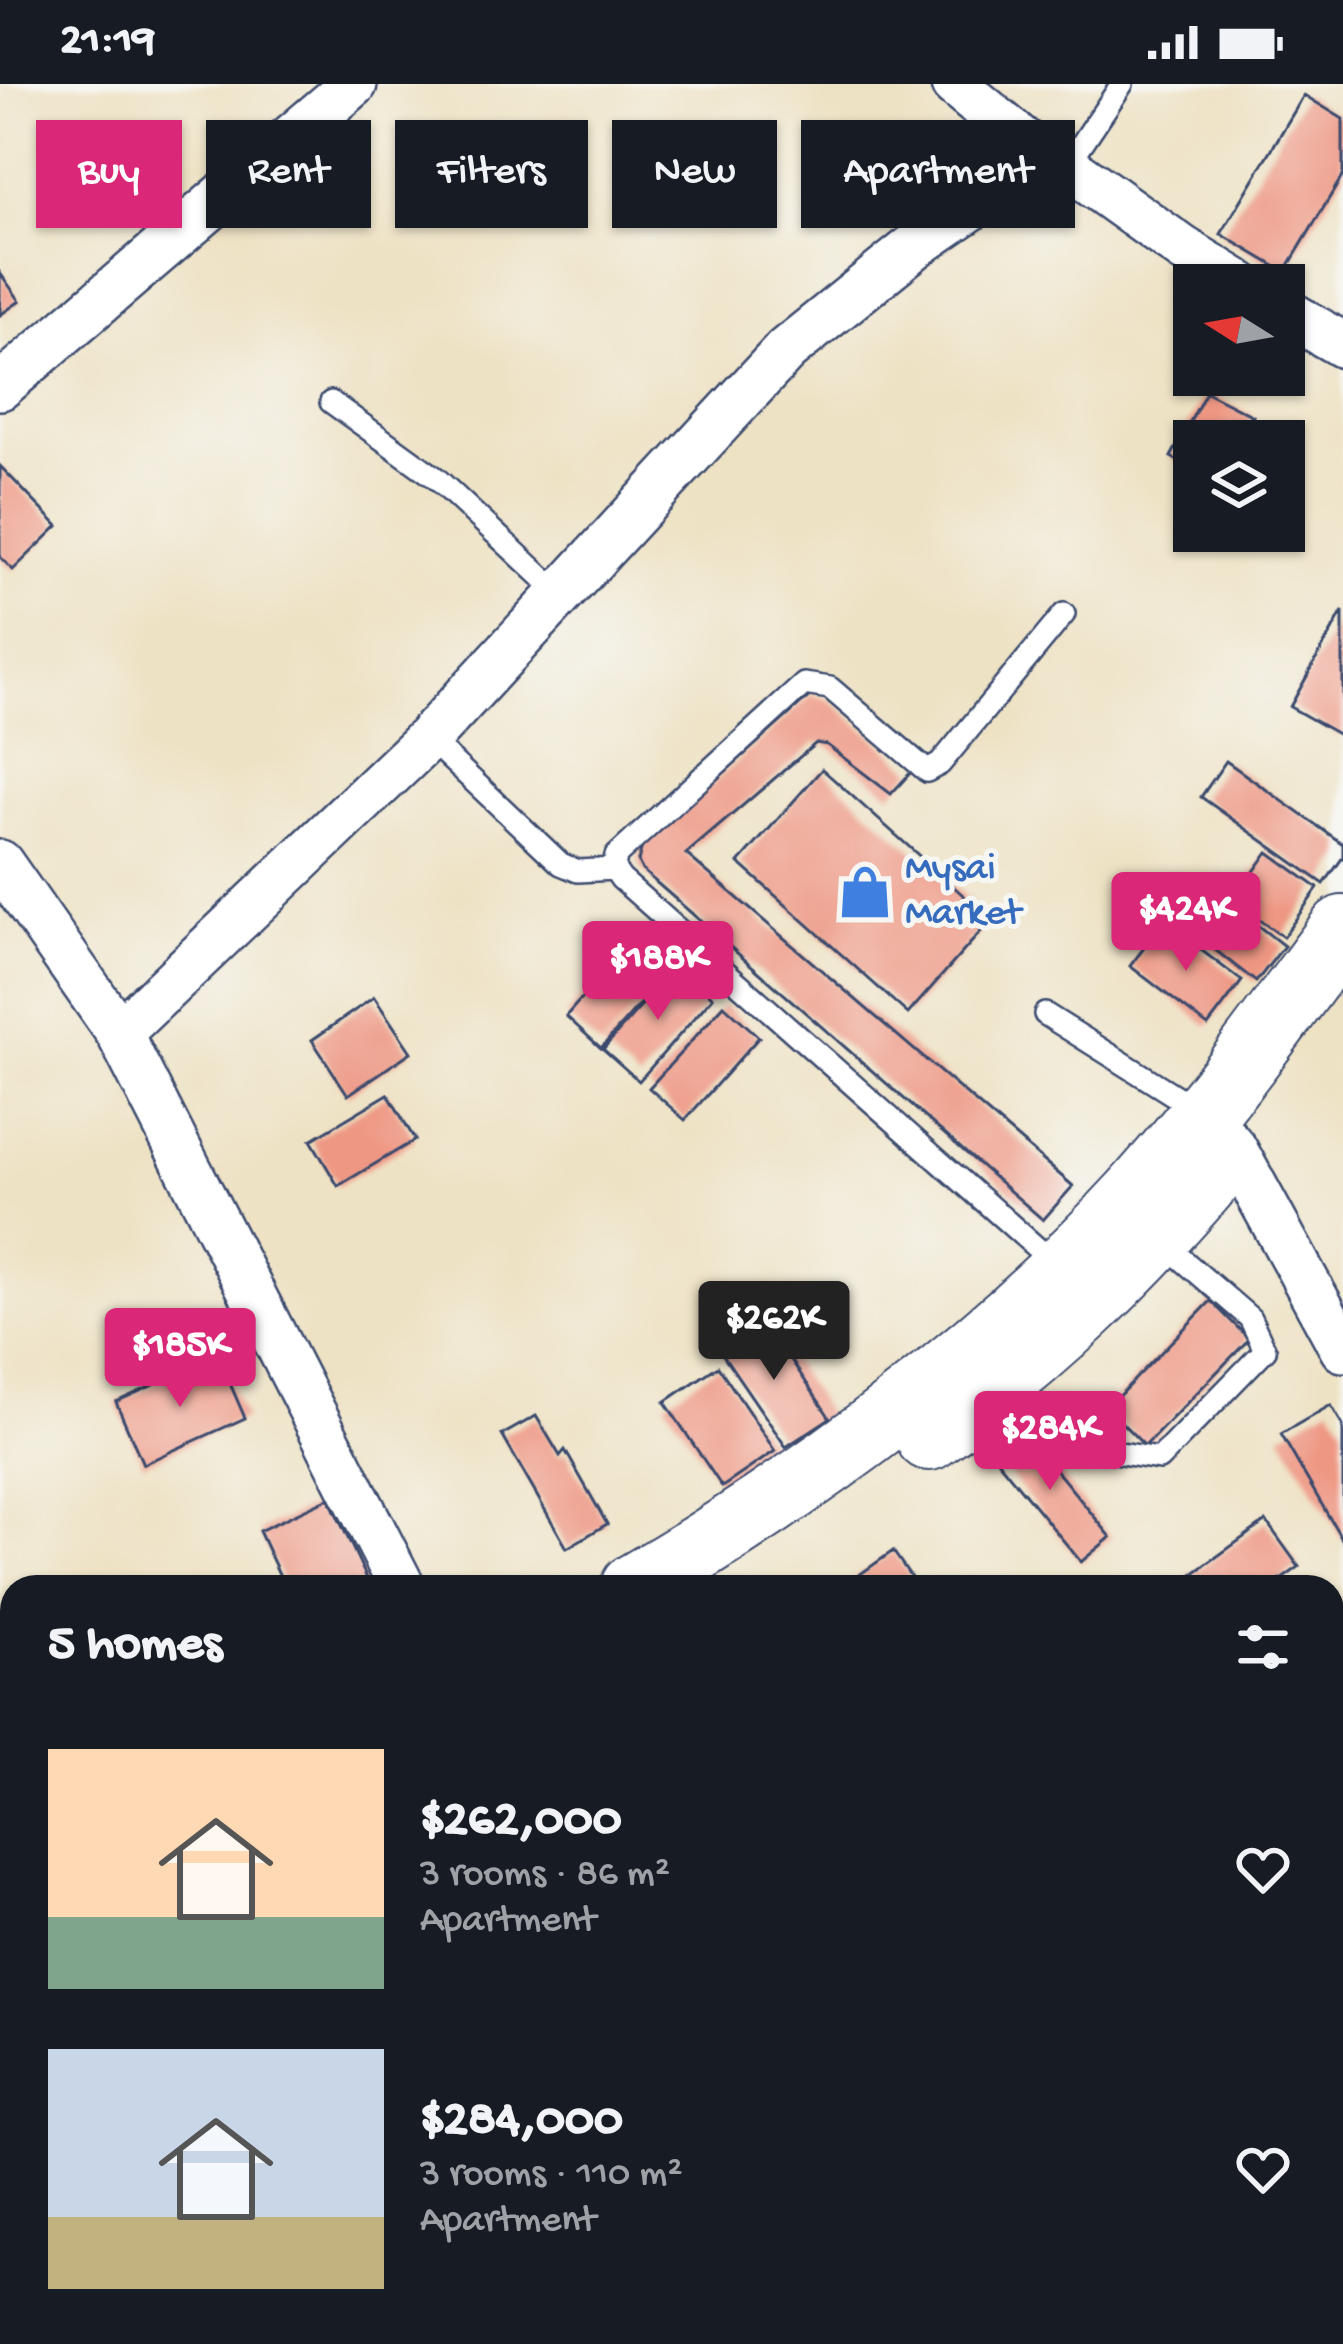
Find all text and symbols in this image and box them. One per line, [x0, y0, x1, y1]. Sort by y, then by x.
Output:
text: 21:19 [60, 16, 155, 69]
chip: Buy [36, 120, 182, 228]
chip: Rent [206, 120, 371, 228]
chip: Filters [395, 120, 588, 228]
chip: New [612, 120, 777, 228]
chip: Apartment [801, 120, 1075, 228]
north arrow [1173, 264, 1305, 396]
map controls [1173, 264, 1305, 552]
button: layers [1173, 420, 1305, 552]
place label: Mysai Market [905, 847, 1024, 938]
shop icon: Mysai Market [836, 863, 894, 921]
pin: $424K [1102, 872, 1270, 974]
text: $424K [1138, 888, 1234, 934]
pin: $188K [574, 921, 742, 1023]
text: $188K [609, 937, 707, 983]
pin: $262K [690, 1281, 858, 1383]
text: $262K [725, 1297, 823, 1343]
pin: $185K [96, 1308, 264, 1410]
text: $185K [132, 1324, 228, 1370]
pin: $284K [966, 1391, 1134, 1493]
text: $284K [1001, 1407, 1099, 1453]
icon: filters [1230, 1614, 1296, 1680]
text: 5 homes [48, 1617, 222, 1677]
text: $262,000 [420, 1793, 622, 1853]
icon: home [144, 1797, 288, 1941]
icon: heart [1230, 1836, 1296, 1902]
text: 3 rooms · 86 m² [420, 1853, 670, 1899]
text: Apartment [420, 1899, 596, 1945]
text: $284,000 [420, 2093, 623, 2153]
icon: home [144, 2097, 288, 2241]
icon: heart [1230, 2136, 1296, 2202]
text: 3 rooms · 110 m² [420, 2153, 683, 2199]
text: Apartment [420, 2199, 596, 2245]

